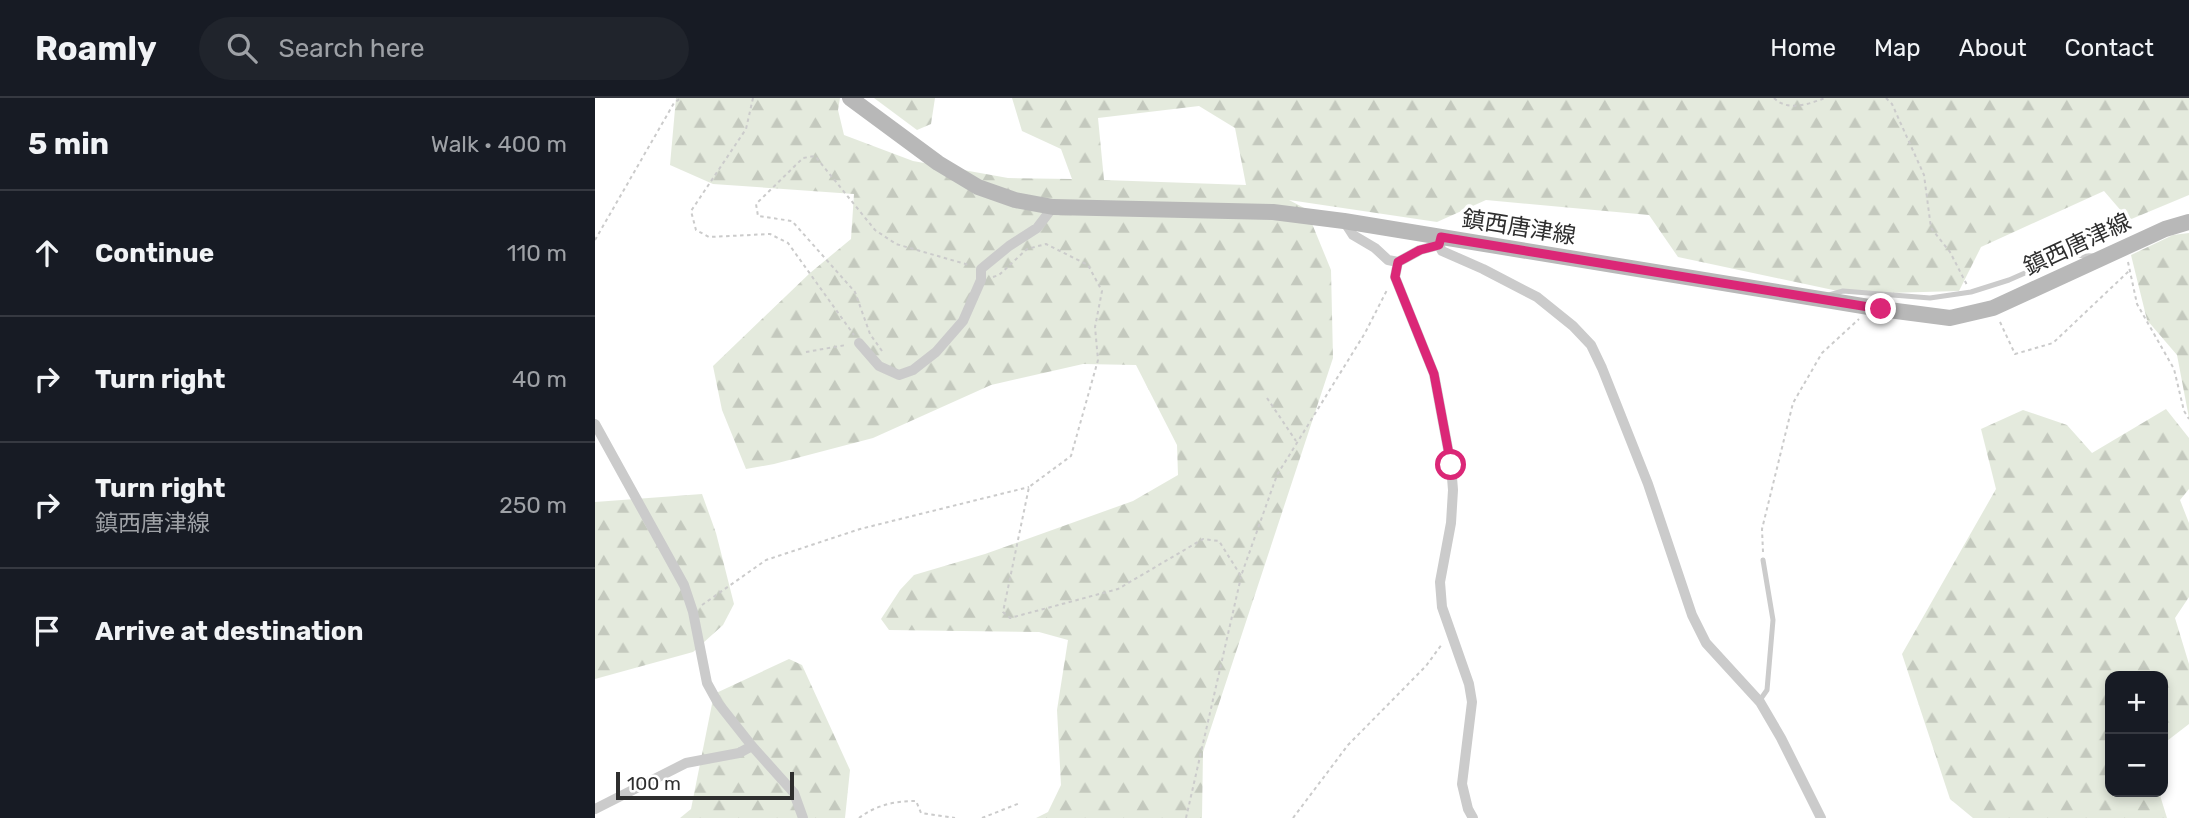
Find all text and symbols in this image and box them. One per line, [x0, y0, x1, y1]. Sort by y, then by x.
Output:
search box [199, 17, 689, 80]
text: Roamly [35, 29, 157, 68]
icon: search [223, 29, 261, 67]
text: Search here [279, 33, 424, 64]
text: Home [1770, 34, 1836, 62]
text: Map [1874, 34, 1921, 62]
text: About [1959, 34, 2027, 62]
text: Contact [2065, 34, 2154, 62]
text: 5 min [28, 126, 109, 162]
text: Walk · 400 m [431, 130, 567, 158]
street label: 鎮西唐津線 [1460, 204, 1578, 250]
street label: 鎮西唐津線 [2019, 207, 2135, 281]
icon: ahead [28, 234, 66, 272]
text: Continue [95, 238, 214, 269]
text: 110 m [507, 239, 567, 267]
route end [1865, 293, 1896, 324]
icon: right [28, 360, 66, 398]
text: Turn right [95, 364, 225, 395]
text: 40 m [512, 365, 567, 393]
route start [1435, 449, 1466, 480]
text: Turn right [95, 473, 225, 504]
icon: right [28, 486, 66, 524]
text: 250 m [499, 491, 567, 519]
text: 鎮西唐津線 [95, 509, 210, 537]
icon: arrive [28, 612, 66, 650]
text: Arrive at destination [95, 616, 363, 647]
map controls [2105, 671, 2168, 797]
button: + [2105, 671, 2168, 734]
button: − [2105, 734, 2168, 797]
scale bar [616, 769, 795, 801]
text: 100 m [627, 772, 681, 795]

